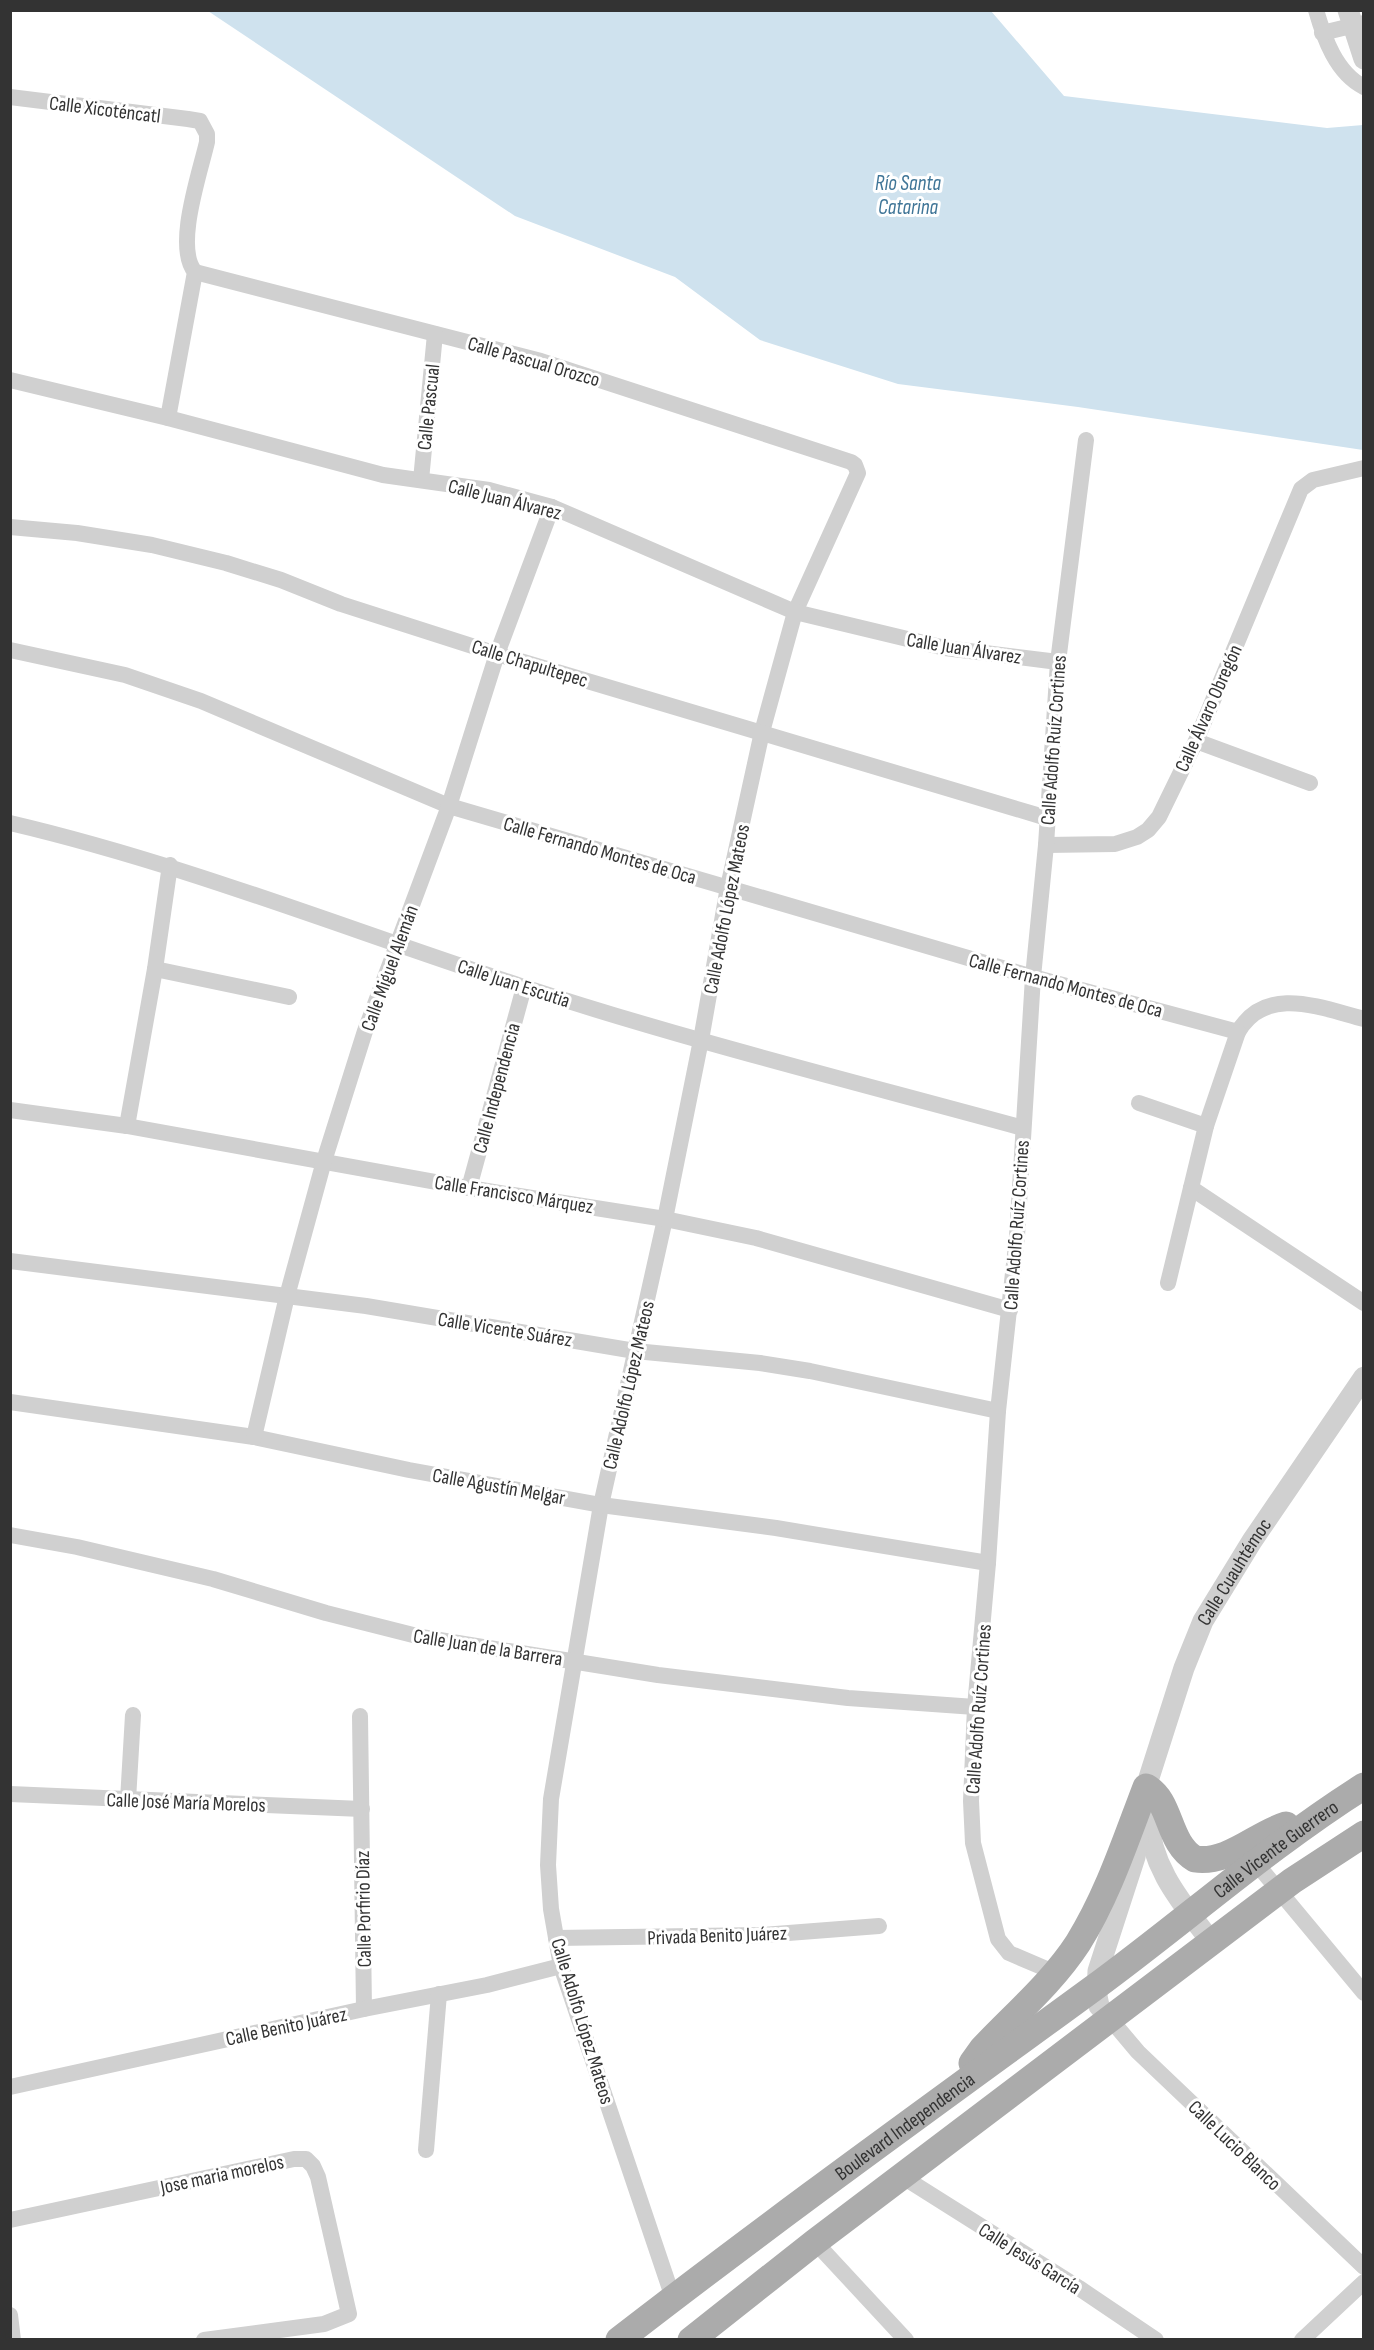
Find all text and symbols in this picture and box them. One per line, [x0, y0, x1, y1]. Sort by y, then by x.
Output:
street label: Calle Xicoténcatl [48, 91, 162, 129]
water label: Río Santa Catarina [875, 171, 941, 220]
street label: Calle Pascual Orozco [465, 332, 603, 392]
street label: Calle Pascual [413, 363, 445, 451]
street label: Calle Juan Álvarez [446, 474, 564, 526]
street label: Calle Juan Álvarez [905, 628, 1023, 670]
street label: Calle Chapultepec [469, 635, 591, 693]
street label: Calle Álvaro Obregón [1170, 641, 1248, 776]
street label: Calle Adolfo Ruíz Cortines [1036, 654, 1072, 826]
street label: Calle Fernando Montes de Oca [501, 812, 699, 890]
street label: Calle Adolfo López Mateos [699, 822, 755, 996]
street label: Calle Miguel Alemán [356, 902, 424, 1035]
street label: Calle Fernando Montes de Oca [966, 949, 1165, 1023]
street label: Calle Juan Escutia [454, 954, 573, 1013]
street label: Calle Independencia [468, 1020, 526, 1156]
street label: Calle Adolfo Ruíz Cortines [999, 1139, 1035, 1311]
street label: Calle Francisco Márquez [433, 1171, 595, 1219]
street label: Calle Adolfo López Mateos [598, 1299, 660, 1472]
street label: Calle Vicente Suárez [436, 1308, 574, 1352]
street label: Calle Agustín Melgar [431, 1463, 567, 1511]
street label: Calle Cuauhtémoc [1192, 1514, 1277, 1630]
street label: Calle Adolfo Ruíz Cortines [961, 1623, 997, 1795]
street label: Calle Juan de la Barrera [412, 1624, 564, 1672]
street label: Calle José María Morelos [106, 1788, 266, 1818]
street label: Calle Vicente Guerrero [1209, 1795, 1343, 1904]
street label: Calle Porfirio Díaz [351, 1850, 377, 1967]
street label: Privada Benito Juárez [647, 1922, 787, 1950]
street label: Calle Adolfo López Mateos [545, 1935, 619, 2107]
street label: Calle Benito Juárez [223, 2002, 349, 2052]
street label: Boulevard Independencia [831, 2068, 980, 2186]
street label: Calle Lucio Blanco [1183, 2095, 1286, 2196]
street label: Jose maria morelos [157, 2150, 286, 2200]
street label: Calle Jesús García [974, 2218, 1085, 2300]

